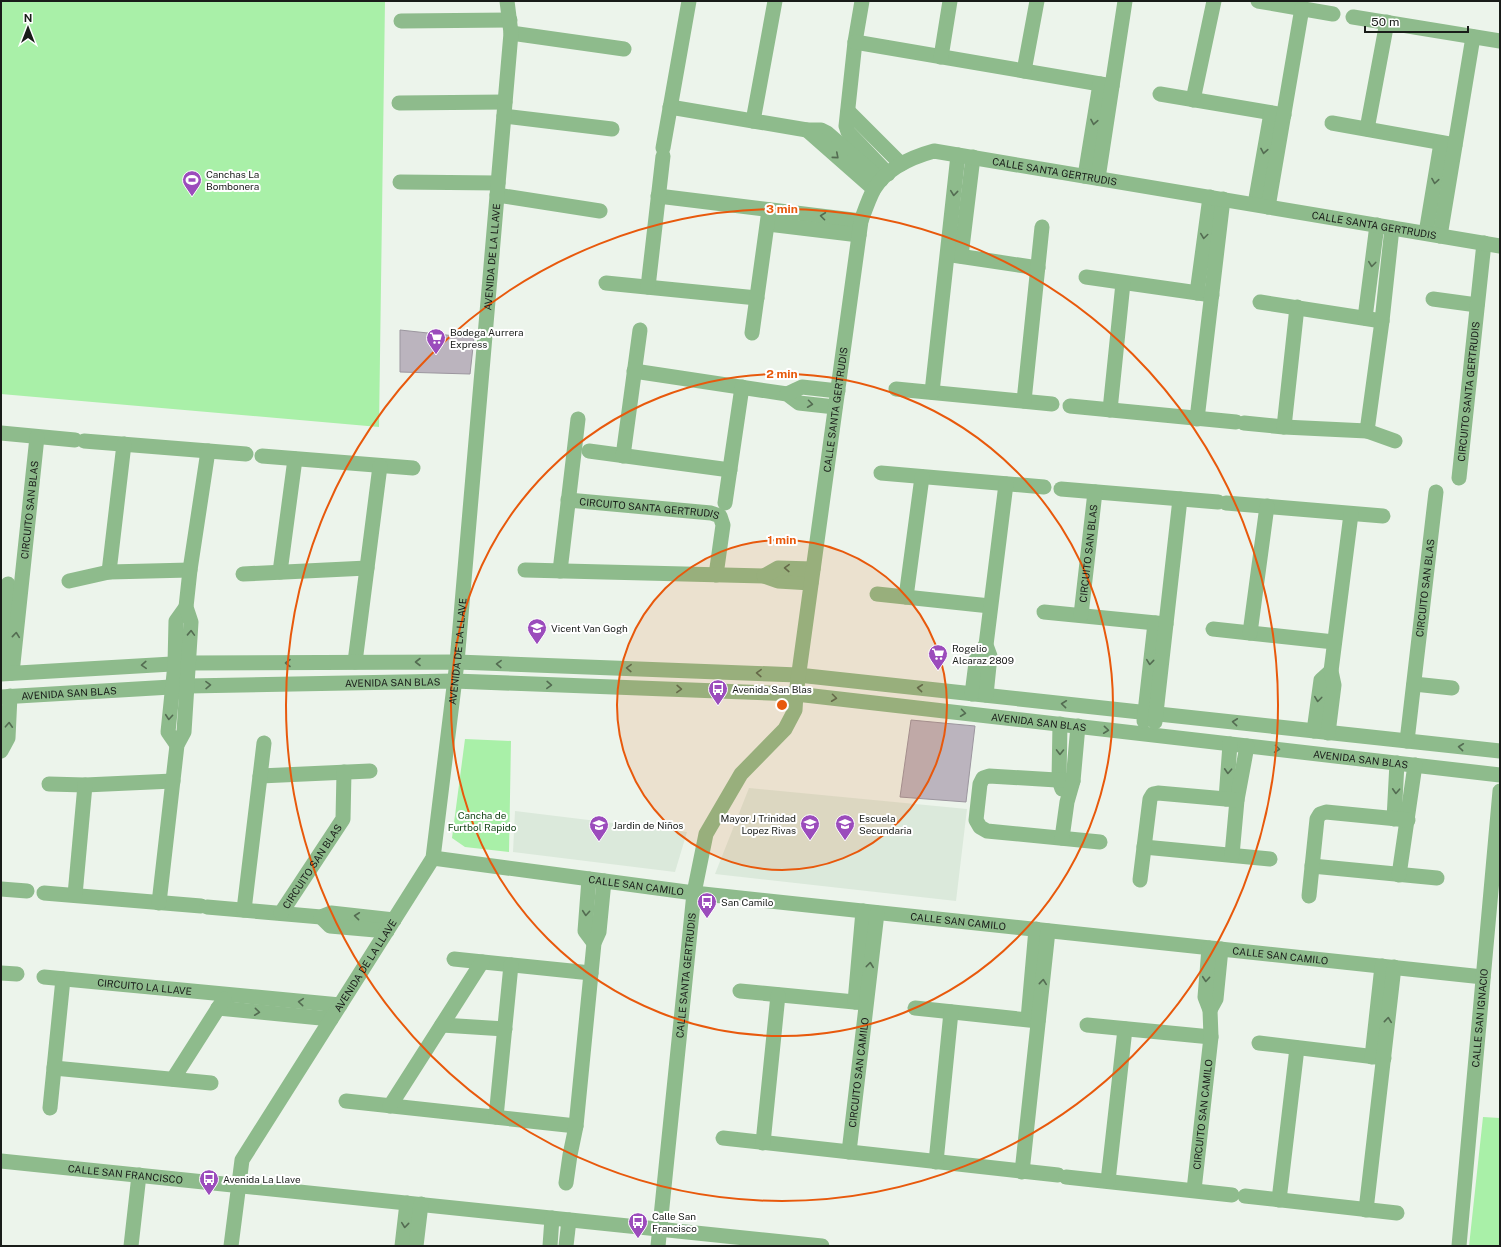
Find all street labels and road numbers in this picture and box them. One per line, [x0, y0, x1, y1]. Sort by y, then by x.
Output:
street label: CALLE SANTA GERTRUDIS [991, 155, 1118, 188]
street label: AVENIDA DE LA LLAVE [481, 203, 502, 311]
street label: CALLE SANTA GERTRUDIS [1311, 209, 1438, 241]
street label: CIRCUITO SANTA GERTRUDIS [1455, 320, 1482, 462]
street label: CALLE SANTA GERTRUDIS [821, 346, 850, 473]
street label: CIRCUITO SAN BLAS [18, 460, 40, 560]
street label: CIRCUITO SANTA GERTRUDIS [579, 495, 722, 522]
street label: CIRCUITO SAN BLAS [1076, 503, 1100, 603]
street label: CIRCUITO SAN BLAS [1413, 538, 1437, 638]
street label: AVENIDA DE LA LLAVE [446, 598, 468, 706]
street label: AVENIDA SAN BLAS [345, 675, 441, 689]
street label: AVENIDA SAN BLAS [21, 684, 117, 702]
street label: AVENIDA SAN BLAS [991, 711, 1087, 733]
street label: AVENIDA SAN BLAS [1312, 748, 1409, 770]
street label: CIRCUITO SAN BLAS [280, 821, 344, 911]
street label: CALLE SAN CAMILO [588, 873, 685, 898]
street label: CALLE SAN CAMILO [910, 910, 1007, 932]
street label: CALLE SANTA GERTRUDIS [673, 912, 698, 1039]
street label: AVENIDA DE LA LLAVE [331, 917, 399, 1014]
street label: CALLE SAN CAMILO [1232, 944, 1329, 966]
street label: CALLE SAN IGNACIO [1469, 968, 1490, 1068]
street label: CIRCUITO LA LLAVE [97, 976, 192, 997]
street label: CIRCUITO SAN CAMILO [846, 1017, 871, 1128]
street label: CIRCUITO SAN CAMILO [1190, 1059, 1214, 1170]
street label: CALLE SAN FRANCISCO [67, 1162, 183, 1186]

